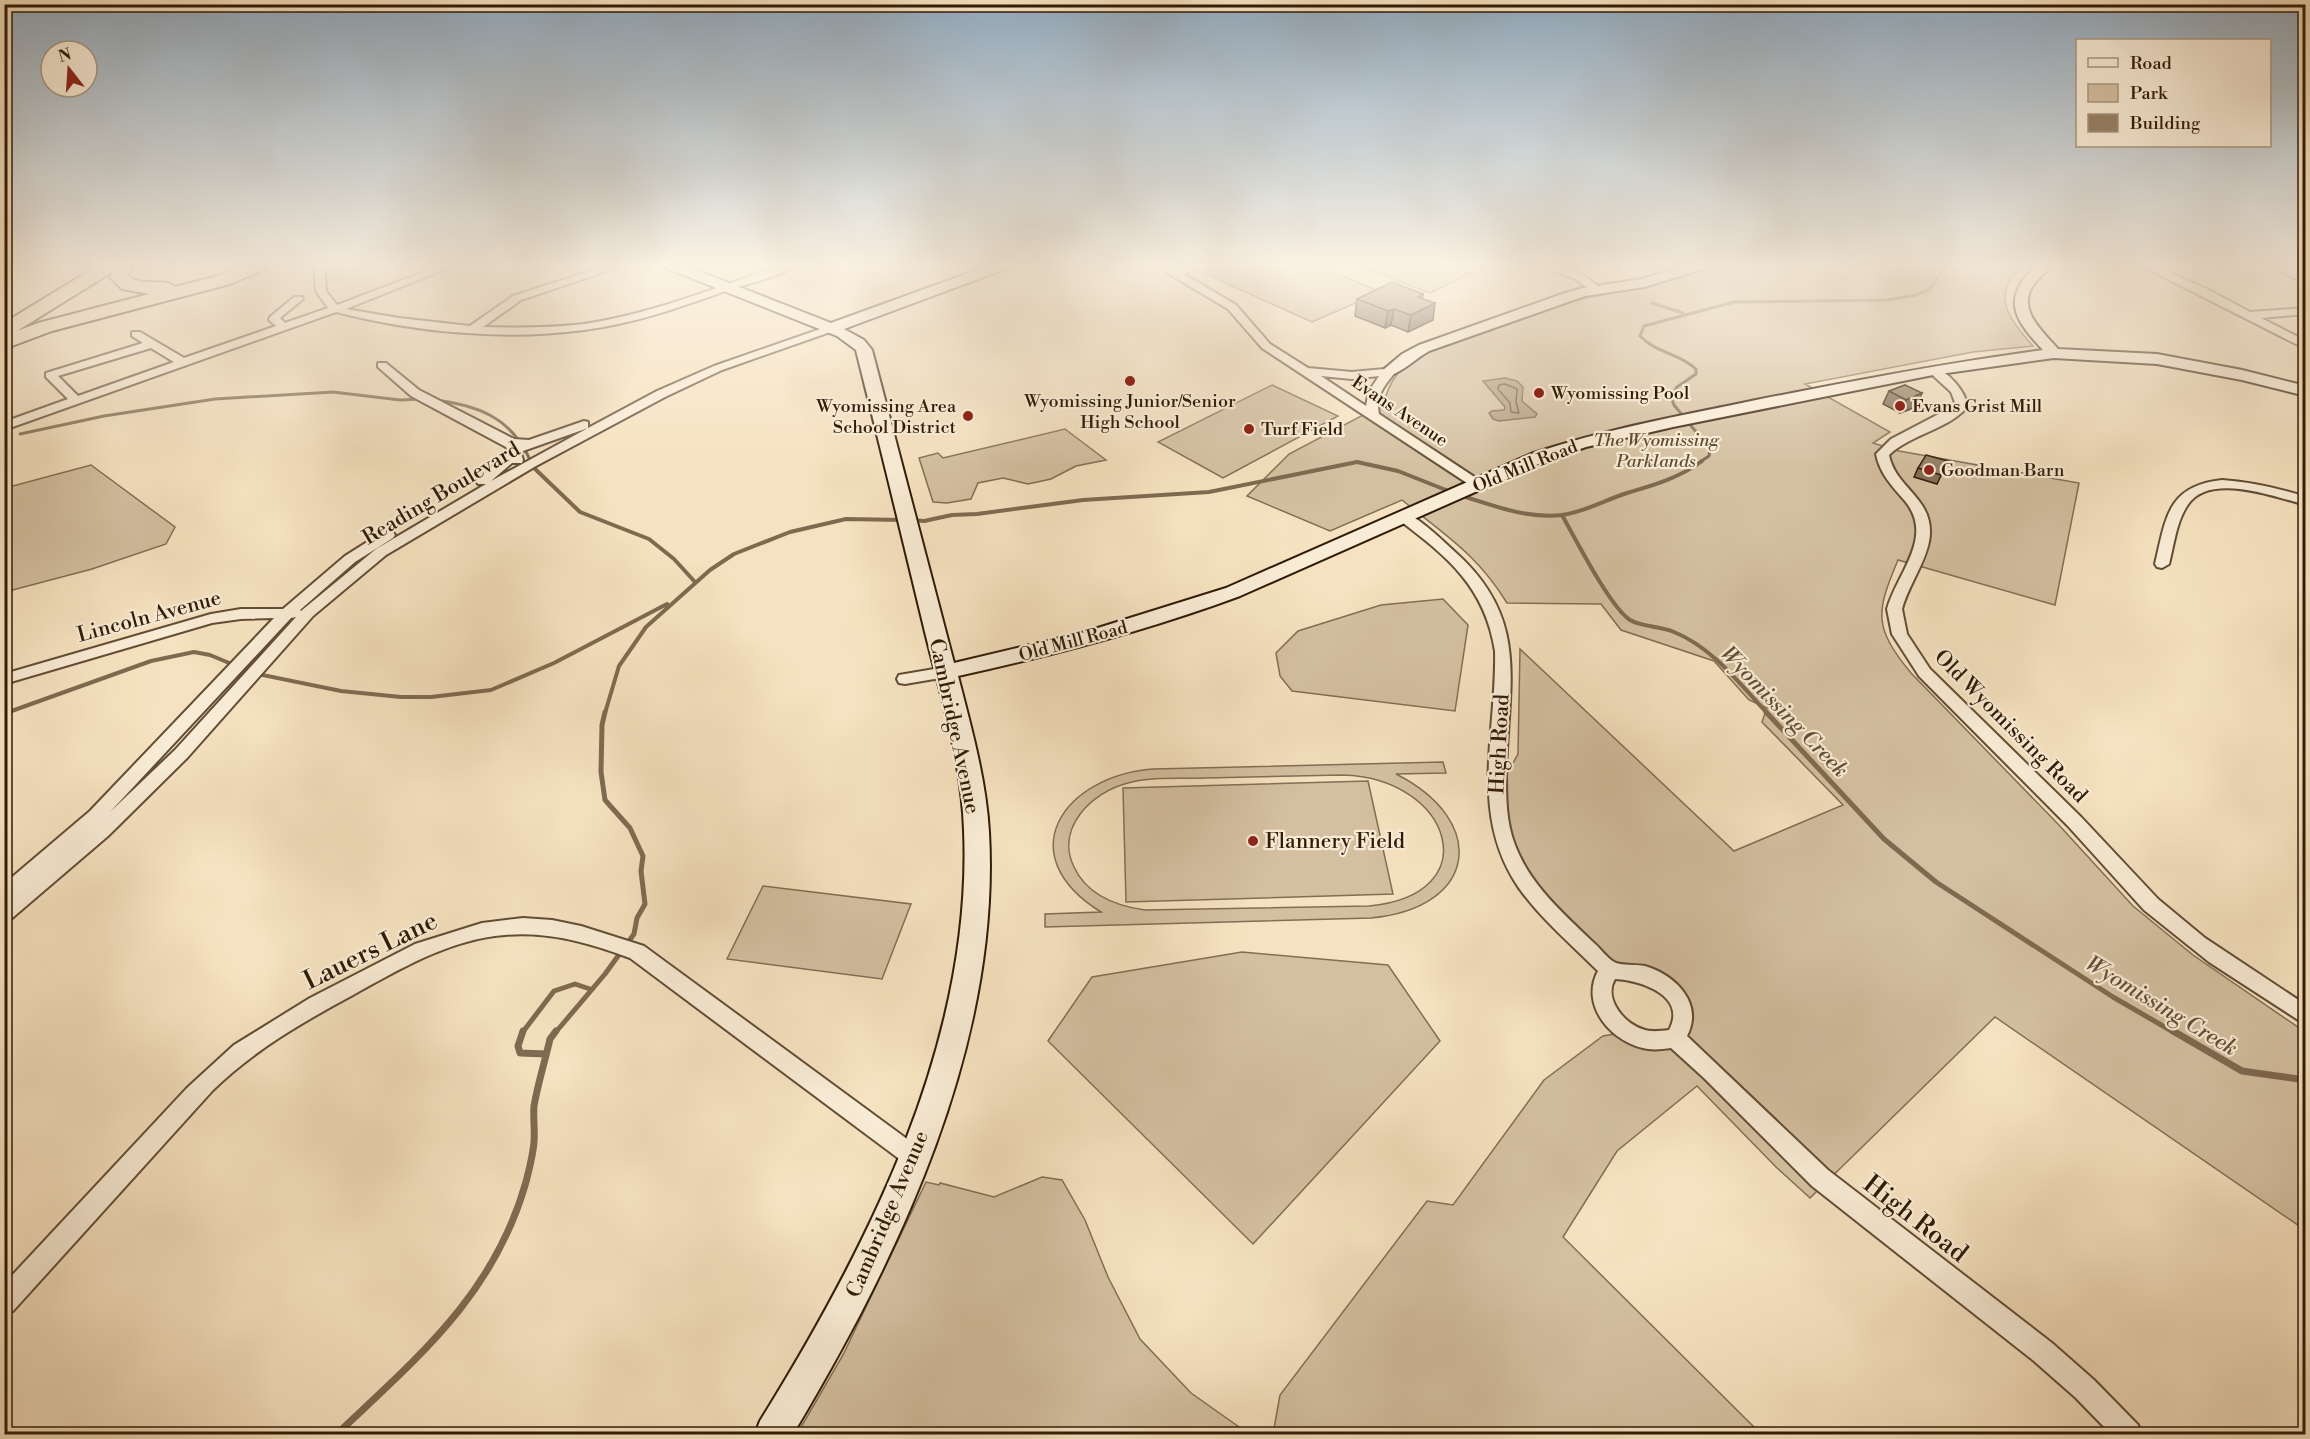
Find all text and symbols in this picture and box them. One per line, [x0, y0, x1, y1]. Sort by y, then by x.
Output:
north arrow [39, 39, 99, 99]
legend [2076, 39, 2271, 147]
text: N [56, 44, 74, 67]
text: Road [2130, 52, 2173, 75]
text: Park [2130, 82, 2169, 105]
text: Building [2129, 112, 2201, 135]
street label: Evans Avenue [1347, 371, 1452, 452]
marker: Wyomissing Junior/Senior High School [1123, 374, 1137, 388]
place label: Wyomissing Pool [1550, 382, 1690, 405]
marker: Wyomissing Pool [1532, 386, 1546, 400]
place label: Wyomissing Junior/Senior High School [1023, 390, 1236, 434]
place label: Wyomissing Area School District [815, 395, 957, 439]
place label: Evans Grist Mill [1912, 395, 2043, 418]
marker: Evans Grist Mill [1893, 399, 1907, 413]
marker: Wyomissing Area School District [961, 409, 975, 423]
place label: Turf Field [1261, 418, 1344, 441]
marker: Turf Field [1242, 422, 1256, 436]
park label: The Wyomissing Parklands [1593, 429, 1720, 473]
street label: Old Mill Road [1469, 435, 1582, 498]
street label: Reading Boulevard [358, 437, 525, 551]
place label: Goodman Barn [1941, 459, 2065, 482]
marker: Goodman Barn [1922, 463, 1936, 477]
street label: Lincoln Avenue [74, 585, 224, 649]
street label: Old Mill Road [1016, 616, 1131, 667]
street label: Cambridge Avenue [923, 636, 985, 816]
water label: Wyomissing Creek [1714, 641, 1854, 783]
street label: Old Wyomissing Road [1928, 645, 2092, 809]
street label: High Road [1484, 693, 1516, 795]
place label: Flannery Field [1265, 829, 1405, 855]
marker: Flannery Field [1246, 834, 1260, 848]
street label: Lauers Lane [298, 905, 443, 997]
water label: Wyomissing Creek [2080, 950, 2242, 1062]
street label: Cambridge Avenue [841, 1127, 935, 1302]
street label: High Road [1857, 1168, 1974, 1270]

